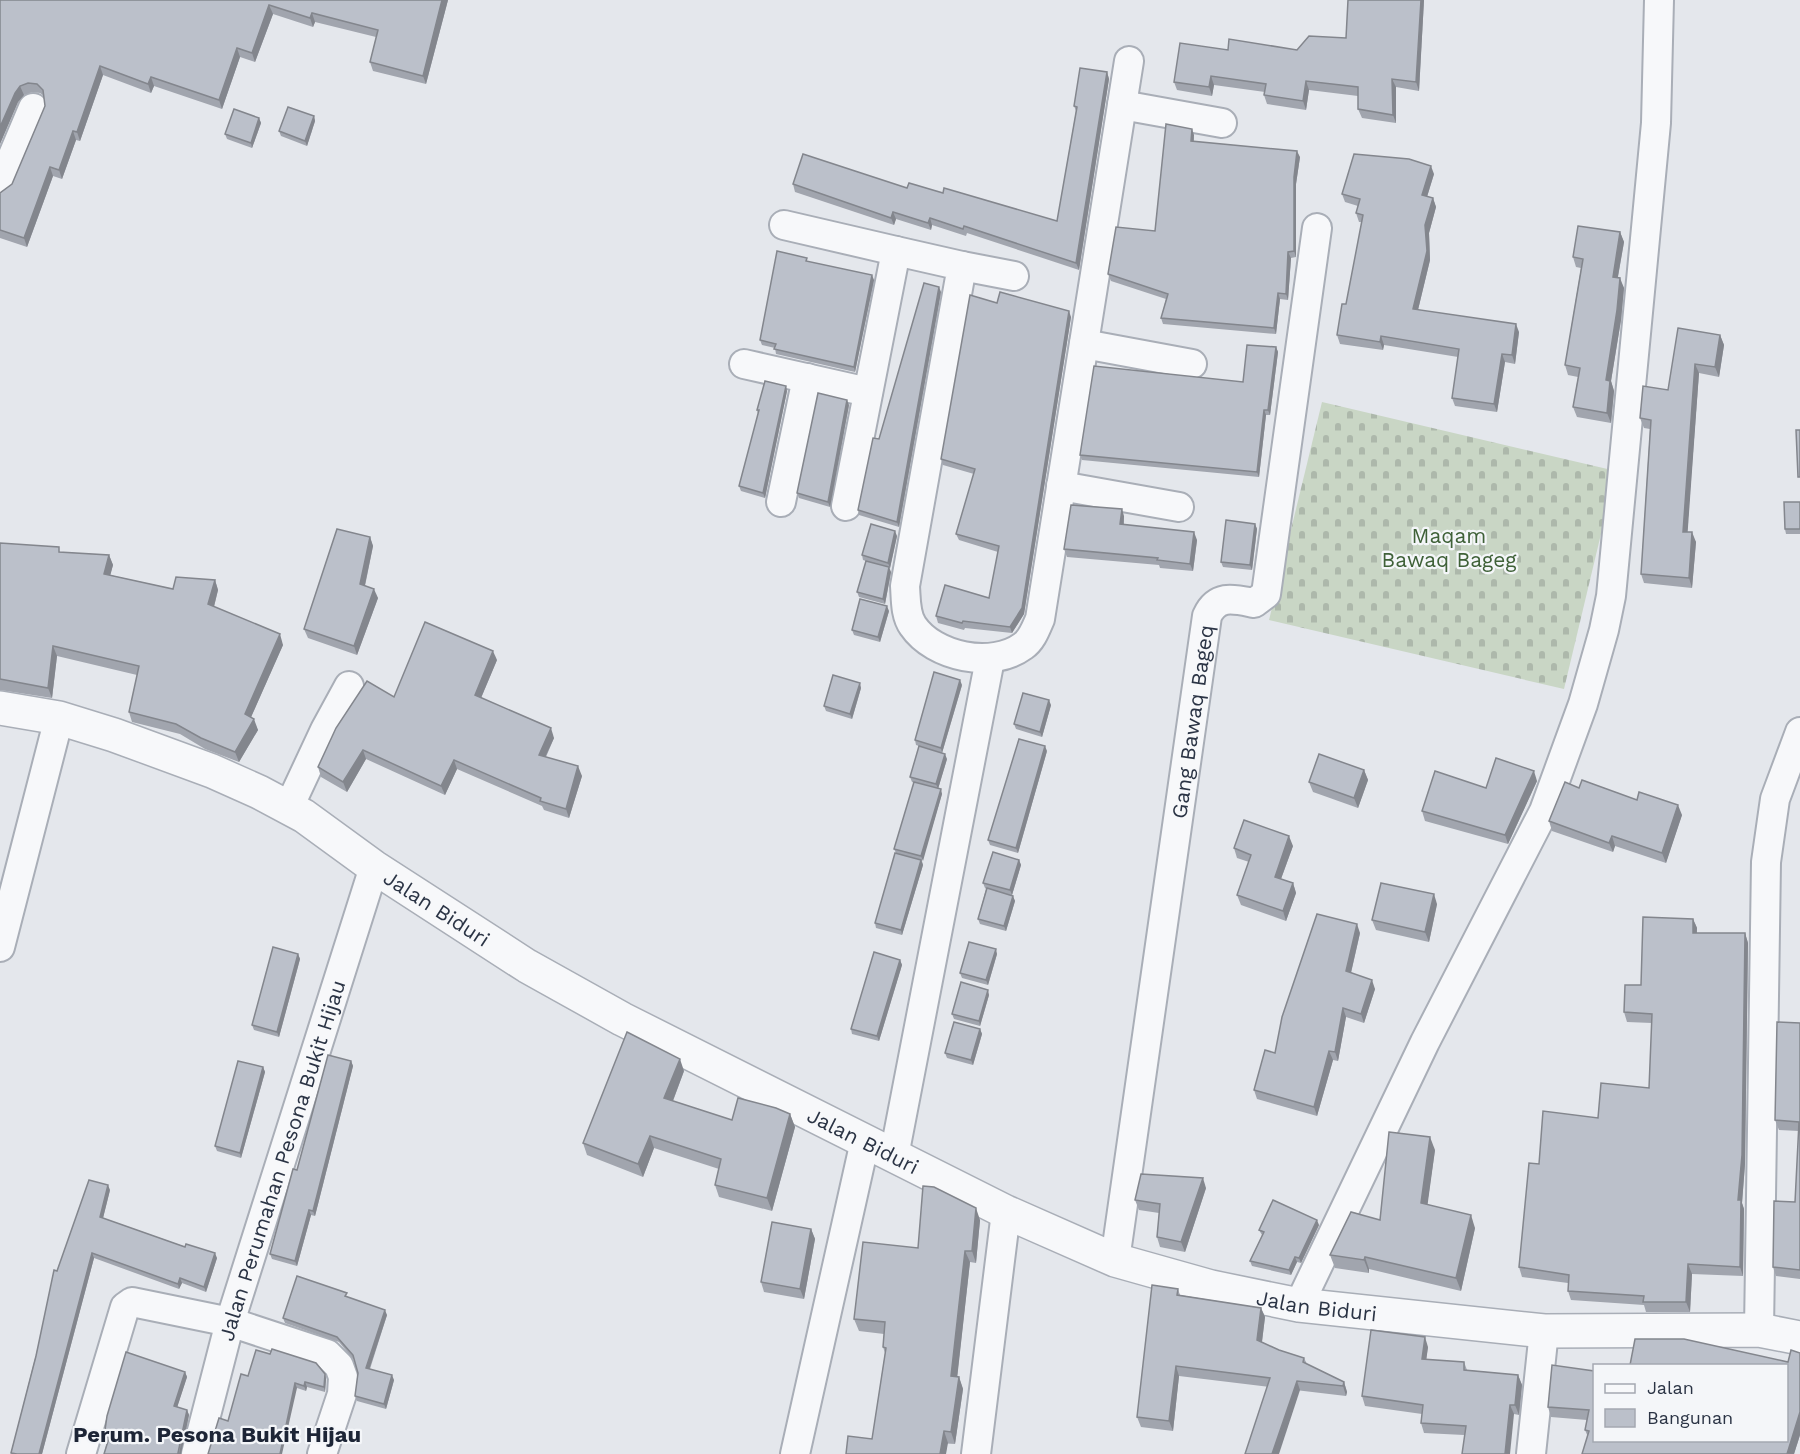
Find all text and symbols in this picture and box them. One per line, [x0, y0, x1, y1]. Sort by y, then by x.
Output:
park label: Maqam Bawaq Bageg [1382, 523, 1517, 572]
street label: Gang Bawaq Bageq [1166, 623, 1218, 820]
street label: Jalan Biduri [379, 864, 495, 951]
street label: Jalan Perumahan Pesona Bukit Hijau [213, 977, 350, 1343]
street label: Jalan Biduri [803, 1102, 923, 1179]
street label: Jalan Biduri [1254, 1284, 1378, 1326]
legend [1593, 1364, 1788, 1442]
text: Jalan [1647, 1377, 1694, 1398]
text: Bangunan [1647, 1407, 1733, 1428]
district label: Perum. Pesona Bukit Hijau [73, 1422, 361, 1447]

